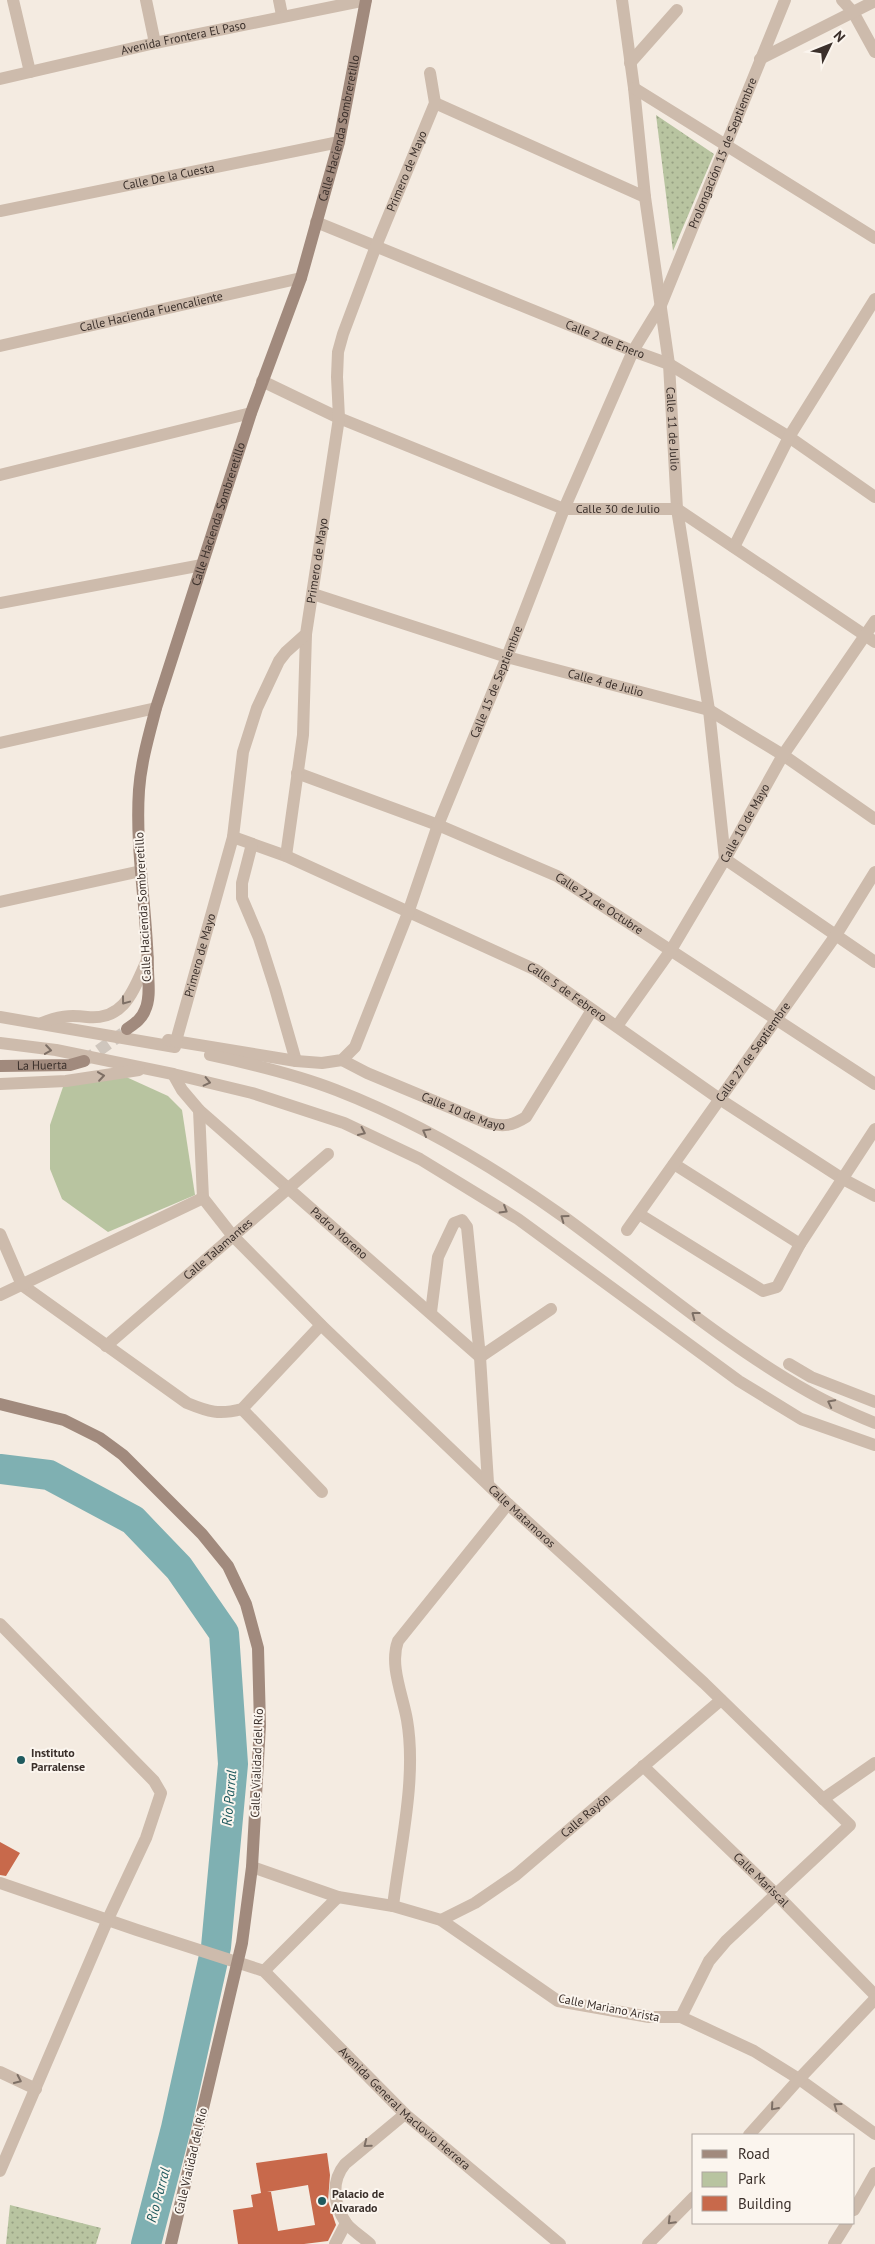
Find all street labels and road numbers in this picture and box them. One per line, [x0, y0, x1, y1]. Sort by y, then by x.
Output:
street label: Avenida Frontera El Paso [119, 17, 247, 58]
street label: Calle Hacienda Sombreretillo [315, 53, 362, 203]
street label: Prolongación 15 de Septiembre [685, 75, 760, 231]
street label: Primero de Mayo [383, 128, 430, 214]
street label: Calle De la Cuesta [121, 160, 216, 193]
street label: Calle Hacienda Fuencaliente [78, 288, 224, 335]
street label: Calle 2 de Enero [563, 316, 647, 362]
street label: Calle 11 de Julio [663, 386, 683, 471]
street label: Calle Hacienda Sombreretillo [188, 440, 248, 588]
street label: Calle 30 de Julio [576, 501, 660, 516]
street label: Primero de Mayo [303, 517, 331, 604]
street label: Calle 15 de Septiembre [467, 623, 525, 740]
street label: Calle 4 de Julio [566, 665, 645, 700]
street label: Calle 10 de Mayo [716, 781, 773, 865]
street label: Calle Hacienda Sombreretillo [131, 832, 154, 982]
street label: Calle 22 de Octubre [553, 869, 646, 937]
street label: Primero de Mayo [181, 912, 218, 999]
street label: Calle 5 de Febrero [525, 959, 610, 1025]
street label: Calle 27 de Septiembre [712, 999, 793, 1105]
street label: La Huerta [17, 1057, 67, 1073]
street label: Calle 10 de Mayo [419, 1089, 505, 1132]
street label: Padro Moreno [307, 1203, 371, 1262]
street label: Calle Talamantes [180, 1215, 255, 1283]
street label: Calle Matamoros [485, 1481, 559, 1551]
street label: Calle Vialidad del Río [247, 1708, 266, 1818]
street label: Calle Rayón [557, 1790, 613, 1841]
street label: Calle Mariscal [730, 1849, 793, 1910]
street label: Calle Mariano Arista [557, 1990, 661, 2025]
street label: Avenida General Maclovio Herrera [336, 2043, 474, 2173]
street label: Calle Vialidad del Río [171, 2106, 210, 2216]

